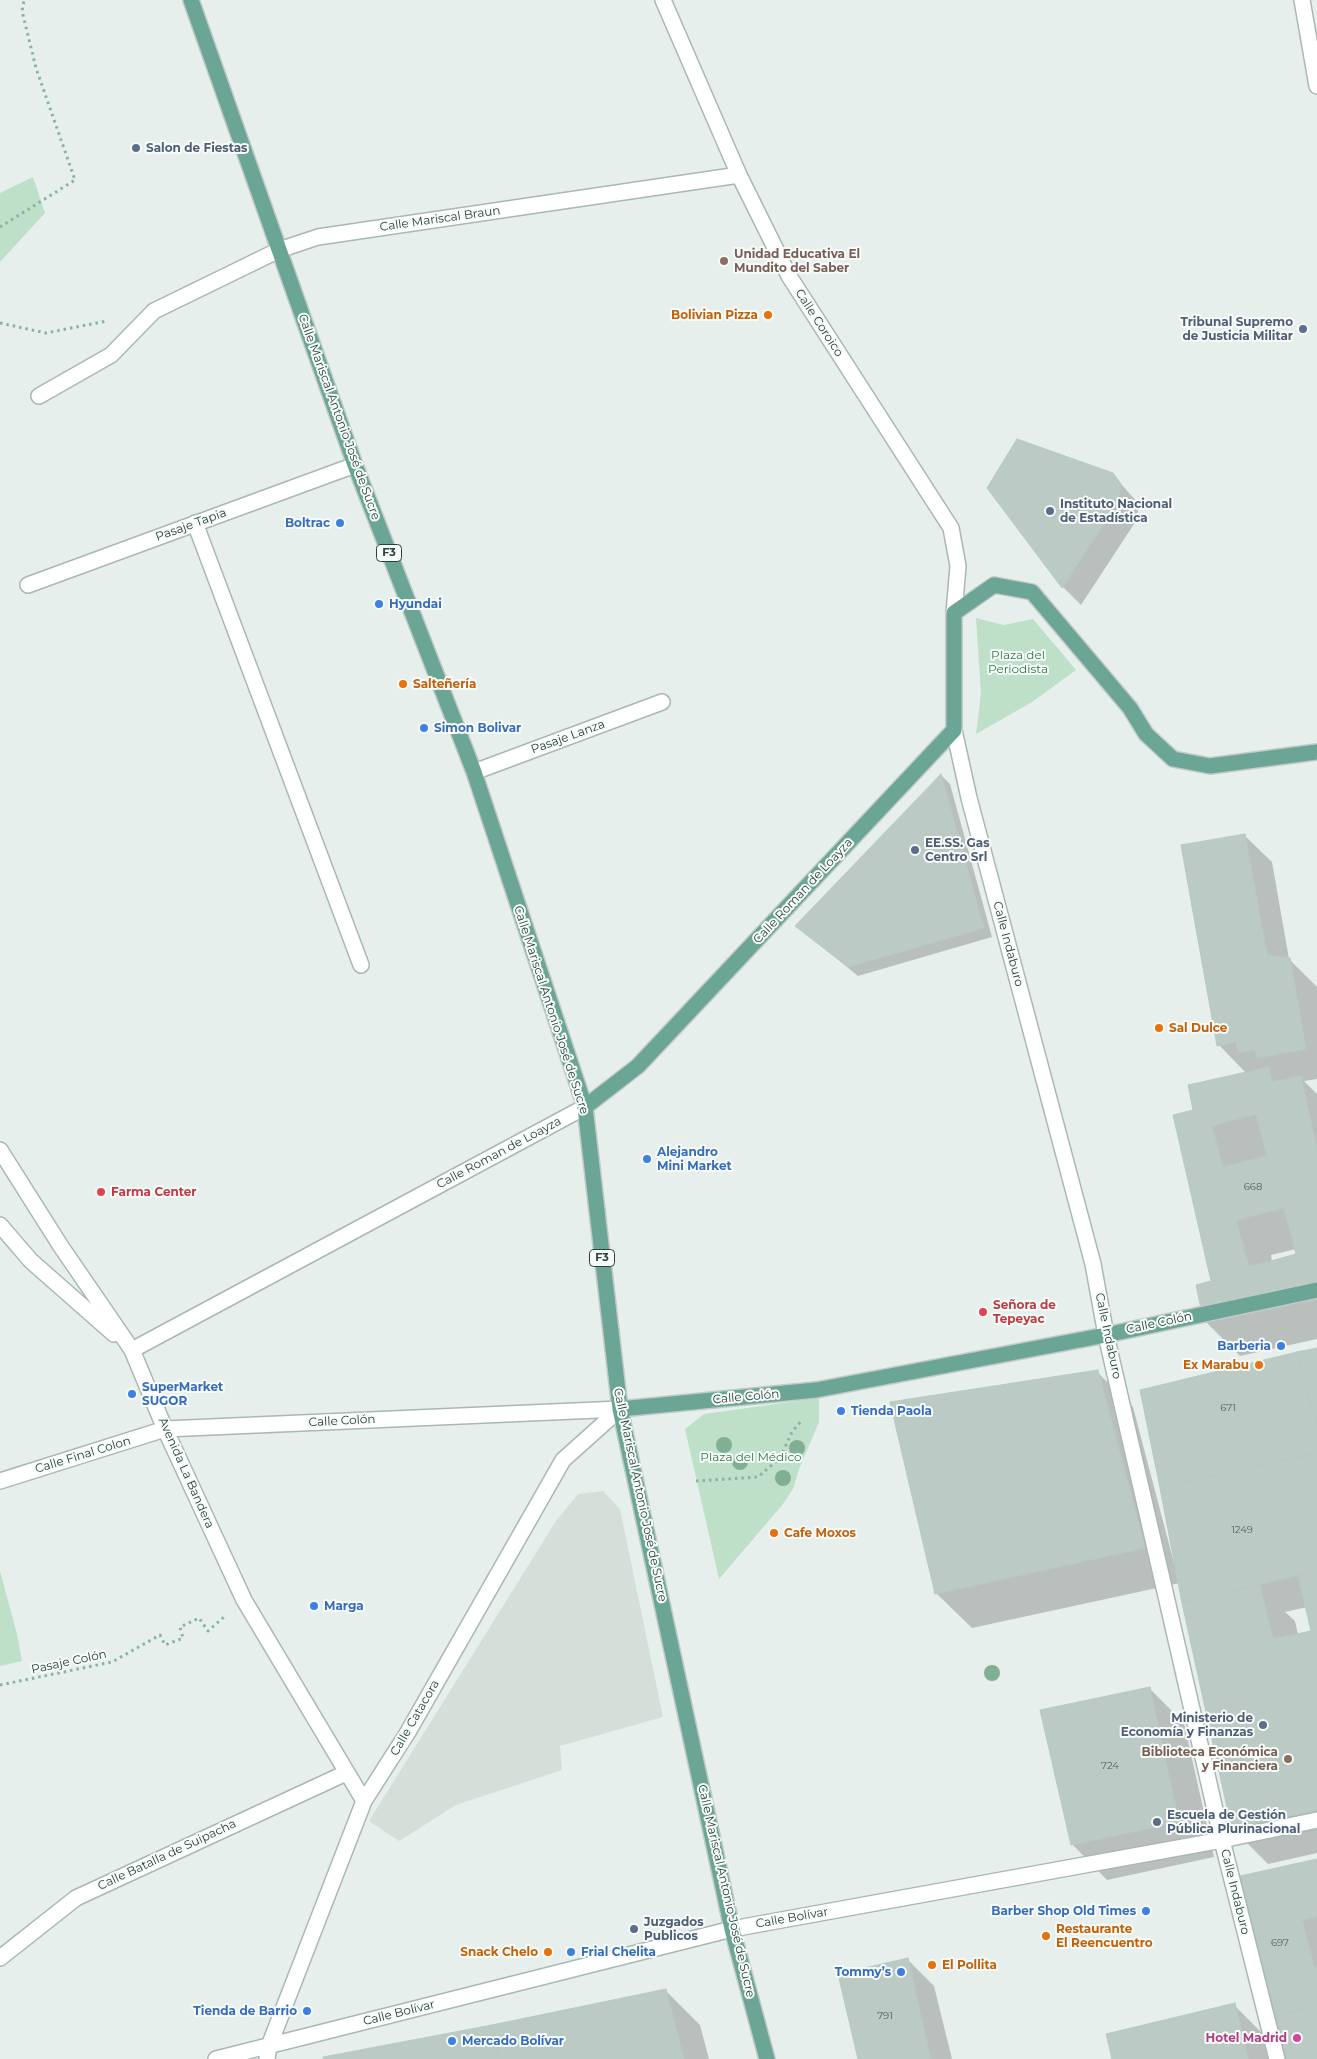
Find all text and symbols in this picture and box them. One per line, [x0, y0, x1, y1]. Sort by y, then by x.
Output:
place label: Salon de Fiestas [146, 141, 247, 155]
marker: Salon de Fiestas [130, 142, 142, 154]
street label: Calle Mariscal Braun [379, 203, 501, 235]
place label: Unidad Educativa El Mundito del Saber [734, 247, 860, 275]
marker: Unidad Educativa El Mundito del Saber [718, 255, 730, 267]
street label: Calle Coroico [792, 287, 846, 359]
place label: Bolivian Pizza [671, 308, 758, 322]
marker: Bolivian Pizza [762, 309, 774, 321]
street label: Calle Mariscal Antonio José de Sucre [295, 312, 383, 522]
place label: Tribunal Supremo de Justicia Militar [1180, 315, 1293, 343]
marker: Tribunal Supremo de Justicia Militar [1297, 323, 1309, 335]
place label: Instituto Nacional de Estadística [1060, 497, 1172, 525]
marker: Instituto Nacional de Estadística [1044, 505, 1056, 517]
street label: Pasaje Tapia [154, 506, 228, 544]
place label: Boltrac [285, 516, 330, 530]
marker: Boltrac [334, 517, 346, 529]
road number: F3 [376, 544, 402, 562]
place label: Hyundai [389, 597, 442, 611]
marker: Hyundai [373, 598, 385, 610]
park label: Plaza del Periodista [988, 648, 1048, 676]
place label: Salteñería [413, 677, 476, 691]
marker: Salteñería [397, 678, 409, 690]
street label: Pasaje Lanza [529, 717, 607, 757]
place label: Simon Bolivar [434, 721, 521, 735]
marker: Simon Bolivar [418, 722, 430, 734]
street label: Calle Roman de Loayza [750, 835, 856, 947]
place label: EE.SS. Gas Centro Srl [925, 836, 990, 864]
marker: EE.SS. Gas Centro Srl [909, 844, 921, 856]
street label: Calle Indaburo [990, 900, 1026, 988]
street label: Calle Mariscal Antonio José de Sucre [510, 904, 592, 1116]
place label: Sal Dulce [1169, 1021, 1227, 1035]
marker: Sal Dulce [1153, 1022, 1165, 1034]
street label: Calle Roman de Loayza [434, 1114, 564, 1192]
place label: Alejandro Mini Market [657, 1145, 732, 1173]
marker: Alejandro Mini Market [641, 1153, 653, 1165]
house number: 668 [1244, 1181, 1262, 1193]
place label: Farma Center [111, 1185, 197, 1199]
marker: Farma Center [95, 1186, 107, 1198]
road number: F3 [590, 1250, 614, 1266]
street label: Calle Indaburo [1092, 1292, 1124, 1380]
place label: Señora de Tepeyac [993, 1298, 1056, 1326]
marker: Señora de Tepeyac [977, 1306, 989, 1318]
street label: Calle Colón [1125, 1309, 1193, 1337]
place label: Barberia [1217, 1339, 1271, 1353]
marker: Barberia [1275, 1340, 1287, 1352]
place label: Ex Marabu [1183, 1358, 1249, 1372]
marker: Ex Marabu [1253, 1359, 1265, 1371]
place label: SuperMarket SUGOR [142, 1380, 223, 1408]
street label: Calle Mariscal Antonio José de Sucre [610, 1387, 670, 1603]
street label: Calle Colón [712, 1387, 780, 1407]
marker: SuperMarket SUGOR [126, 1388, 138, 1400]
house number: 671 [1220, 1402, 1236, 1414]
place label: Tienda Paola [851, 1404, 932, 1418]
marker: Tienda Paola [835, 1405, 847, 1417]
street label: Calle Colón [308, 1412, 376, 1430]
street label: Avenida La Bandera [155, 1415, 217, 1531]
street label: Calle Final Colon [33, 1434, 133, 1476]
park label: Plaza del Médico [700, 1450, 802, 1464]
house number: 1249 [1231, 1524, 1253, 1536]
place label: Cafe Moxos [784, 1526, 856, 1540]
marker: Cafe Moxos [768, 1527, 780, 1539]
place label: Marga [324, 1599, 364, 1613]
marker: Marga [308, 1600, 320, 1612]
street label: Pasaje Colón [30, 1647, 108, 1677]
street label: Calle Catacora [387, 1678, 443, 1758]
place label: Ministerio de Economía y Finanzas [1121, 1711, 1253, 1739]
marker: Ministerio de Economía y Finanzas [1257, 1719, 1269, 1731]
place label: Biblioteca Económica y Financiera [1142, 1745, 1278, 1773]
marker: Biblioteca Económica y Financiera [1282, 1753, 1294, 1765]
house number: 724 [1101, 1760, 1119, 1772]
street label: Calle Mariscal Antonio José de Sucre [694, 1783, 758, 1999]
place label: Escuela de Gestión Pública Plurinacional [1167, 1808, 1300, 1836]
marker: Escuela de Gestión Pública Plurinacional [1151, 1816, 1163, 1828]
street label: Calle Batalla de Suipacha [95, 1817, 239, 1893]
street label: Calle Indaburo [1217, 1848, 1253, 1936]
place label: Barber Shop Old Times [991, 1904, 1136, 1918]
street label: Calle Bolívar [755, 1905, 829, 1931]
marker: Barber Shop Old Times [1140, 1905, 1152, 1917]
place label: Juzgados Publicos [644, 1915, 704, 1943]
place label: Restaurante El Reencuentro [1056, 1922, 1153, 1950]
marker: Juzgados Publicos [628, 1923, 640, 1935]
marker: Restaurante El Reencuentro [1040, 1930, 1052, 1942]
house number: 697 [1271, 1937, 1289, 1949]
place label: Snack Chelo [460, 1945, 538, 1959]
place label: Frial Chelita [581, 1945, 656, 1959]
marker: Snack Chelo [542, 1946, 554, 1958]
marker: Frial Chelita [565, 1946, 577, 1958]
place label: El Pollita [942, 1958, 997, 1972]
marker: El Pollita [926, 1959, 938, 1971]
place label: Tommy’s [835, 1965, 891, 1979]
marker: Tommy’s [895, 1966, 907, 1978]
street label: Calle Bolívar [362, 1997, 436, 2029]
place label: Tienda de Barrio [193, 2004, 297, 2018]
marker: Tienda de Barrio [301, 2005, 313, 2017]
house number: 791 [877, 2010, 893, 2022]
place label: Hotel Madrid [1206, 2031, 1287, 2045]
marker: Hotel Madrid [1291, 2032, 1303, 2044]
place label: Mercado Bolívar [462, 2034, 564, 2048]
marker: Mercado Bolívar [446, 2035, 458, 2047]

